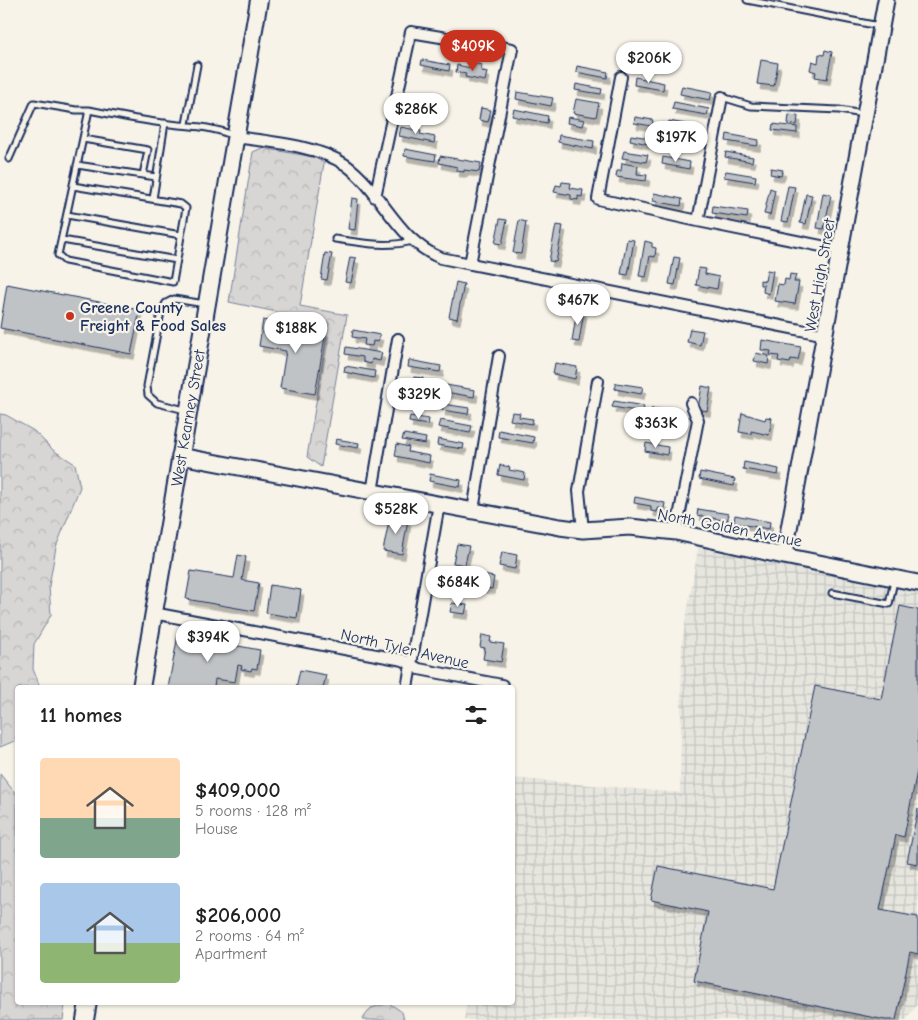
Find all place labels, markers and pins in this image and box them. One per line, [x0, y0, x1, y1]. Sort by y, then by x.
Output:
pin: $409K [438, 30, 508, 72]
pin: $206K [614, 42, 684, 84]
pin: $286K [381, 92, 451, 135]
pin: $197K [641, 120, 711, 163]
pin: $467K [543, 284, 613, 326]
place label: Greene County Freight & Food Sales [80, 299, 226, 335]
marker: Greene County Freight & Food Sales [64, 310, 76, 322]
pin: $188K [261, 312, 331, 354]
pin: $329K [384, 378, 454, 420]
pin: $363K [621, 406, 691, 449]
pin: $528K [361, 492, 431, 535]
pin: $684K [423, 566, 493, 608]
pin: $394K [173, 620, 243, 663]

